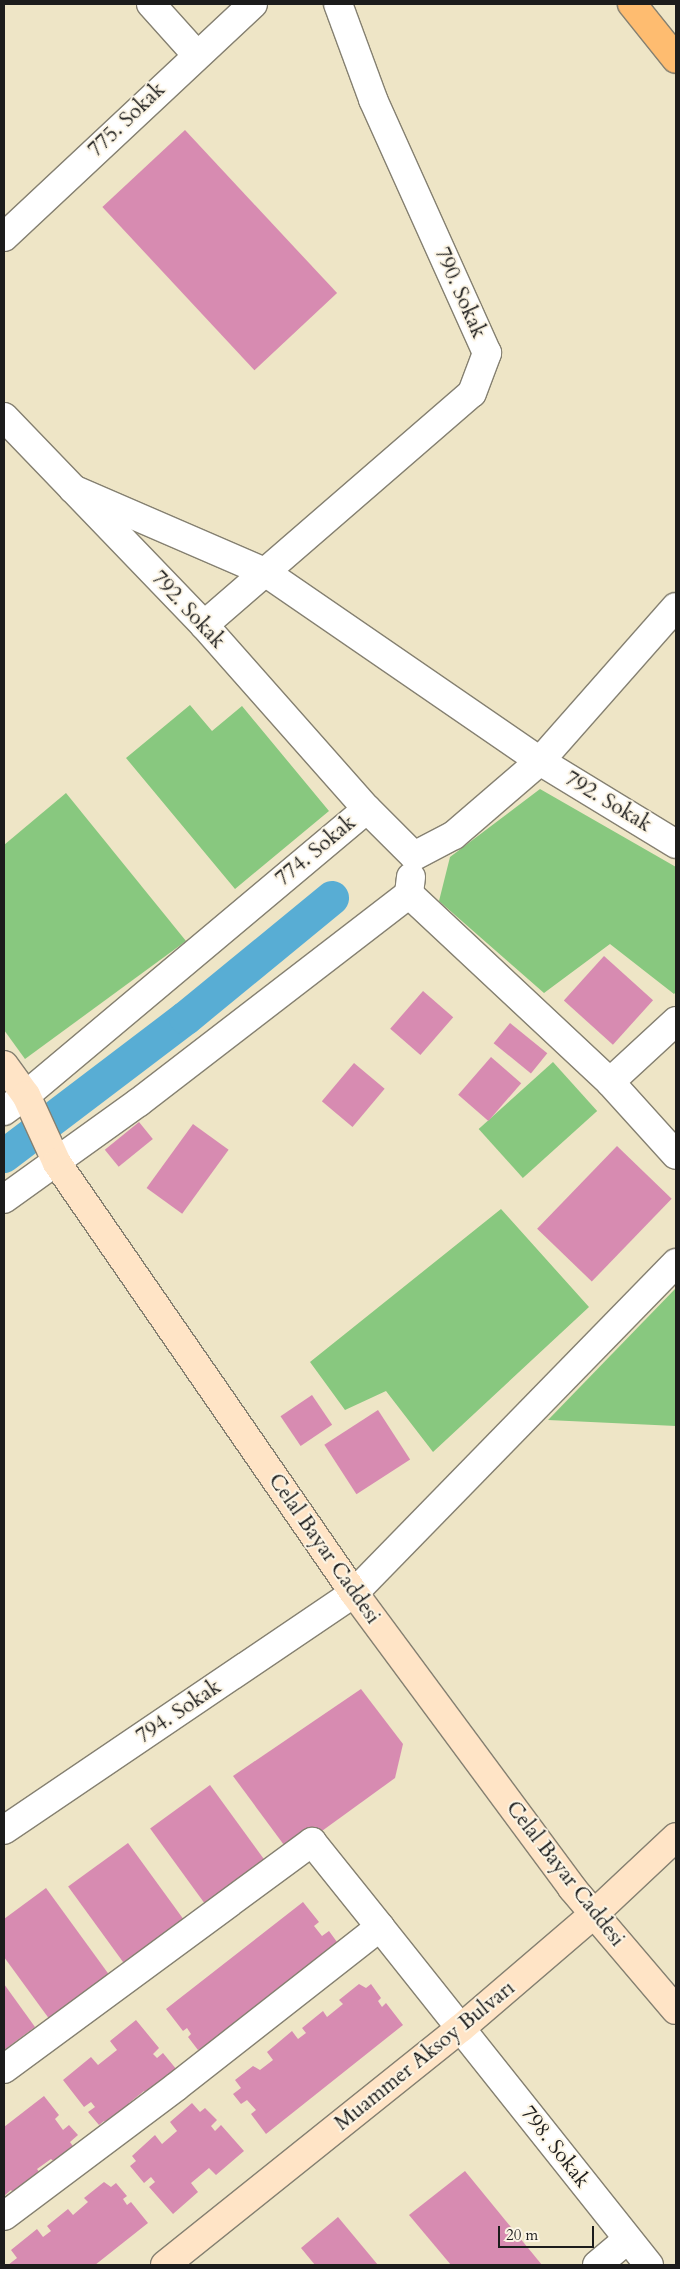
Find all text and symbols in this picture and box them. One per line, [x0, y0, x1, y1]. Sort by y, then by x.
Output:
street label: 775. Sokak [83, 77, 171, 163]
street label: 790. Sokak [429, 244, 491, 342]
street label: 792. Sokak [146, 566, 230, 654]
street label: 792. Sokak [560, 766, 656, 838]
street label: 774. Sokak [271, 810, 361, 892]
street label: Celal Bayar Caddesi [263, 1469, 385, 1629]
street label: 794. Sokak [132, 1675, 226, 1749]
street label: Celal Bayar Caddesi [500, 1796, 630, 1952]
street label: Muammer Aksoy Bulvarı [330, 1976, 520, 2136]
street label: 798. Sokak [515, 2101, 595, 2193]
scale bar [500, 2216, 596, 2248]
text: 20 m [506, 2225, 538, 2245]

